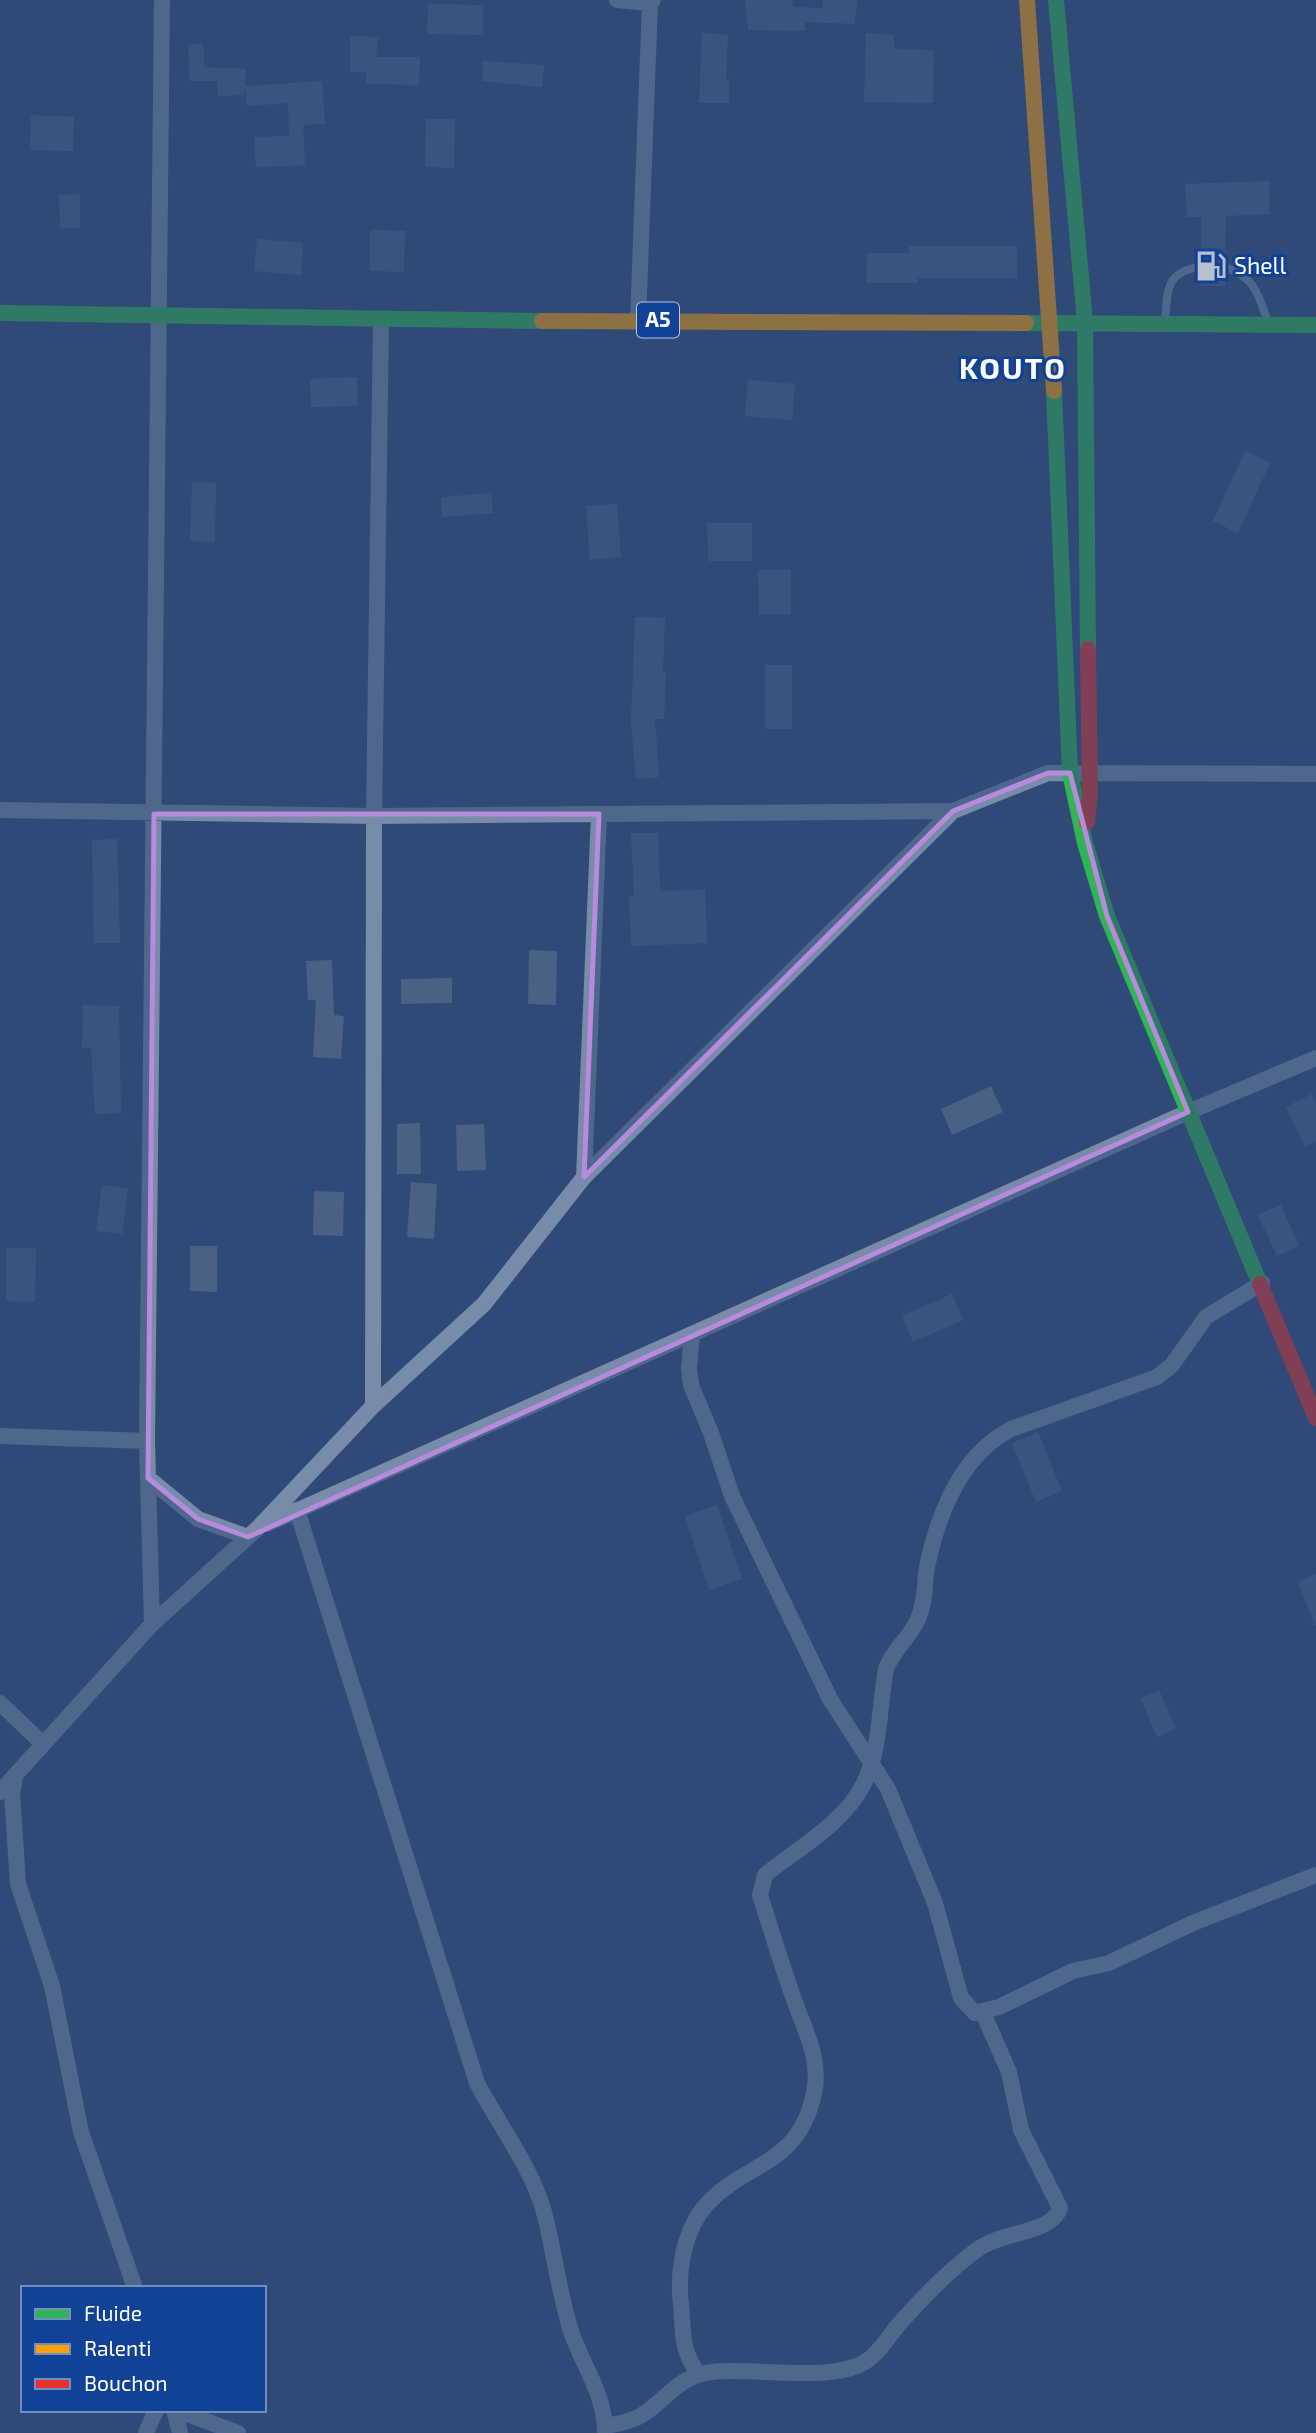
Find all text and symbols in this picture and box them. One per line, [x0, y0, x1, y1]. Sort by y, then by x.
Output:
fuel station icon: Shell [1194, 249, 1228, 283]
place label: Shell [1234, 251, 1286, 279]
road number: A5 [637, 302, 679, 338]
district label: KOUTO [959, 349, 1067, 385]
legend [21, 2286, 266, 2412]
text: Fluide [84, 2300, 142, 2325]
text: Ralenti [84, 2335, 151, 2360]
text: Bouchon [84, 2370, 168, 2395]

